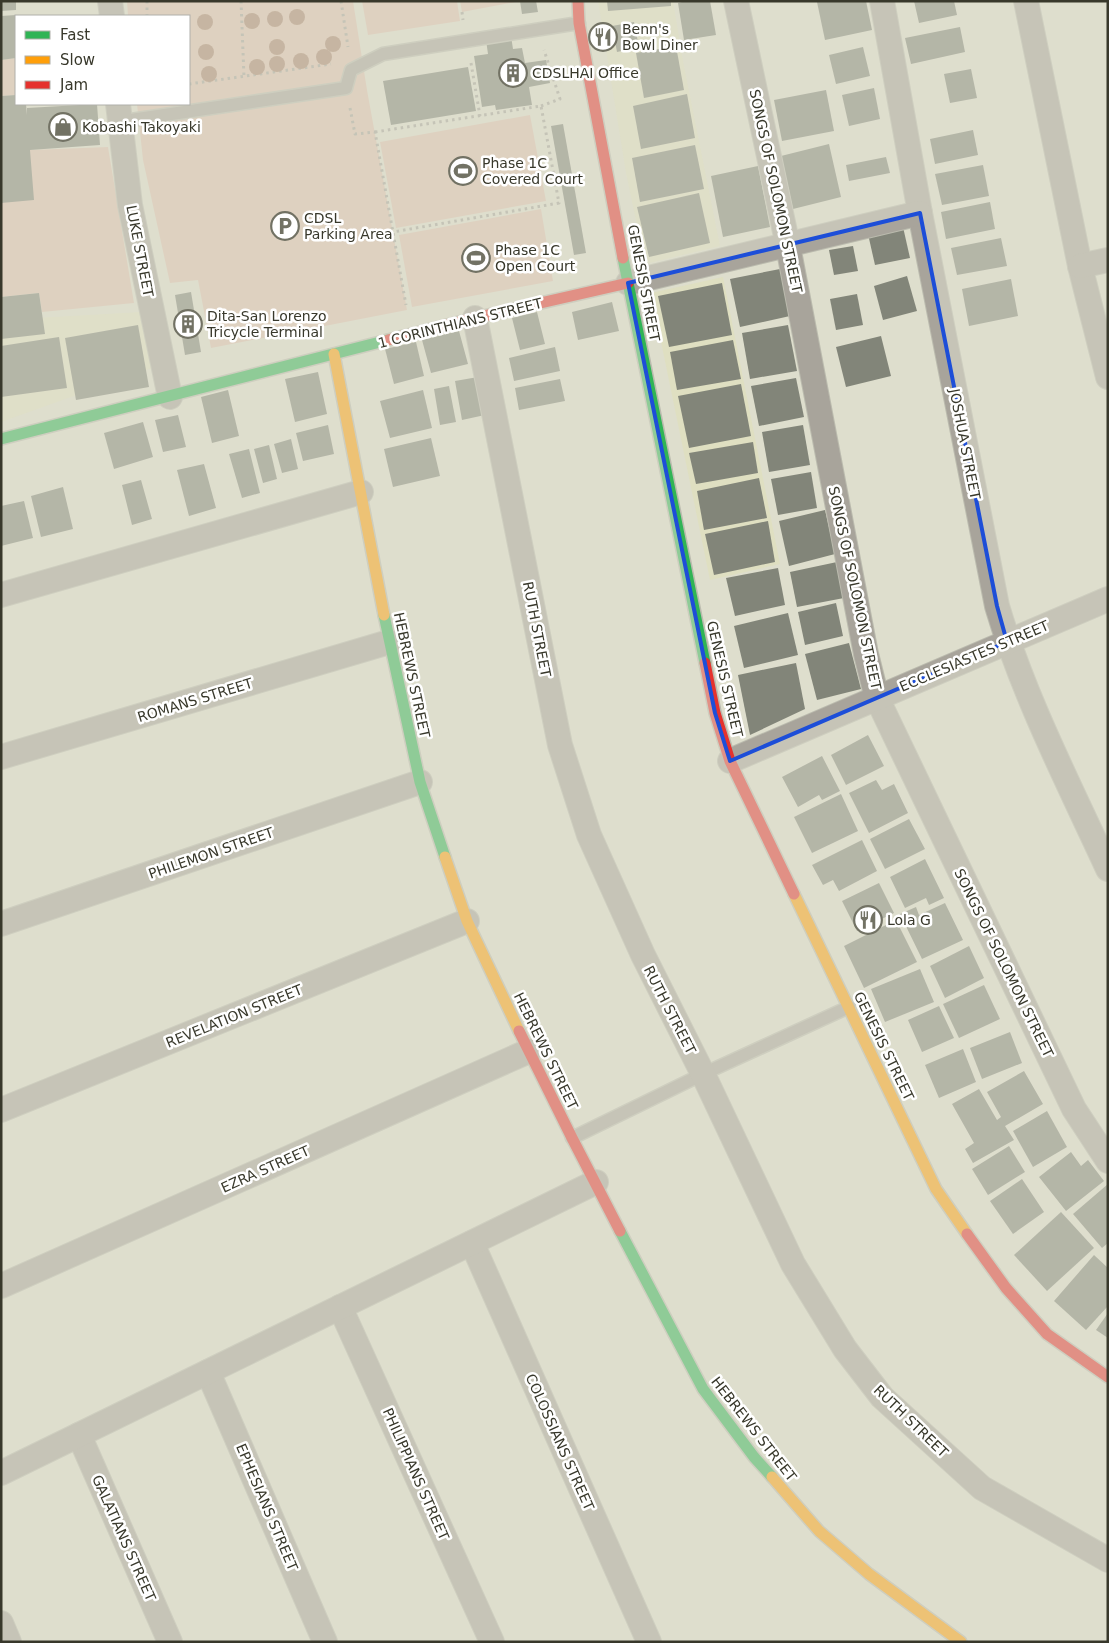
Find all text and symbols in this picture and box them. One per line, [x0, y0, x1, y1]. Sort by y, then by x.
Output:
legend [15, 15, 190, 105]
place label: Benn's Bowl Diner [622, 21, 698, 53]
restaurant icon: Benn's Bowl Diner [588, 22, 618, 52]
text: Fast [60, 26, 90, 44]
text: Slow [60, 51, 95, 69]
building icon: CDSLHAI Office [498, 58, 528, 88]
place label: CDSLHAI Office [532, 65, 639, 81]
text: Jam [59, 76, 88, 94]
street label: SONGS OF SOLOMON STREET [747, 88, 806, 295]
shop icon: Kobashi Takoyaki [48, 112, 78, 142]
place label: Kobashi Takoyaki [82, 119, 201, 135]
place label: Phase 1C Covered Court [482, 155, 584, 187]
sports icon: Phase 1C Covered Court [448, 156, 478, 186]
street label: LUKE STREET [123, 204, 157, 299]
place label: CDSL Parking Area [304, 210, 393, 242]
parking icon: CDSL Parking Area [270, 211, 300, 241]
street label: GENESIS STREET [625, 223, 663, 343]
place label: Phase 1C Open Court [495, 242, 576, 274]
sports icon: Phase 1C Open Court [461, 243, 491, 273]
street label: 1 CORINTHIANS STREET [376, 295, 544, 351]
place label: Dita-San Lorenzo Tricycle Terminal [206, 308, 327, 340]
building icon: Dita-San Lorenzo Tricycle Terminal [173, 309, 203, 339]
street label: JOSHUA STREET [946, 386, 984, 501]
street label: SONGS OF SOLOMON STREET [826, 485, 885, 692]
street label: RUTH STREET [520, 580, 554, 679]
street label: HEBREWS STREET [391, 611, 433, 740]
street label: ECCLESIASTES STREET [897, 617, 1051, 695]
street label: GENESIS STREET [704, 619, 746, 739]
street label: ROMANS STREET [135, 675, 255, 725]
street label: PHILEMON STREET [146, 824, 276, 882]
street label: SONGS OF SOLOMON STREET [951, 866, 1057, 1060]
restaurant icon: Lola G [853, 905, 883, 935]
place label: Lola G [887, 912, 931, 928]
street label: RUTH STREET [641, 963, 699, 1057]
street label: REVELATION STREET [163, 981, 305, 1051]
street label: GENESIS STREET [851, 989, 917, 1103]
street label: HEBREWS STREET [511, 990, 581, 1112]
street label: EZRA STREET [218, 1142, 312, 1196]
street label: COLOSSIANS STREET [523, 1371, 598, 1513]
street label: HEBREWS STREET [708, 1374, 800, 1485]
street label: RUTH STREET [871, 1382, 952, 1461]
street label: PHILIPPIANS STREET [380, 1405, 453, 1543]
street label: EPHESIANS STREET [233, 1441, 301, 1573]
street label: GALATIANS STREET [89, 1472, 159, 1604]

